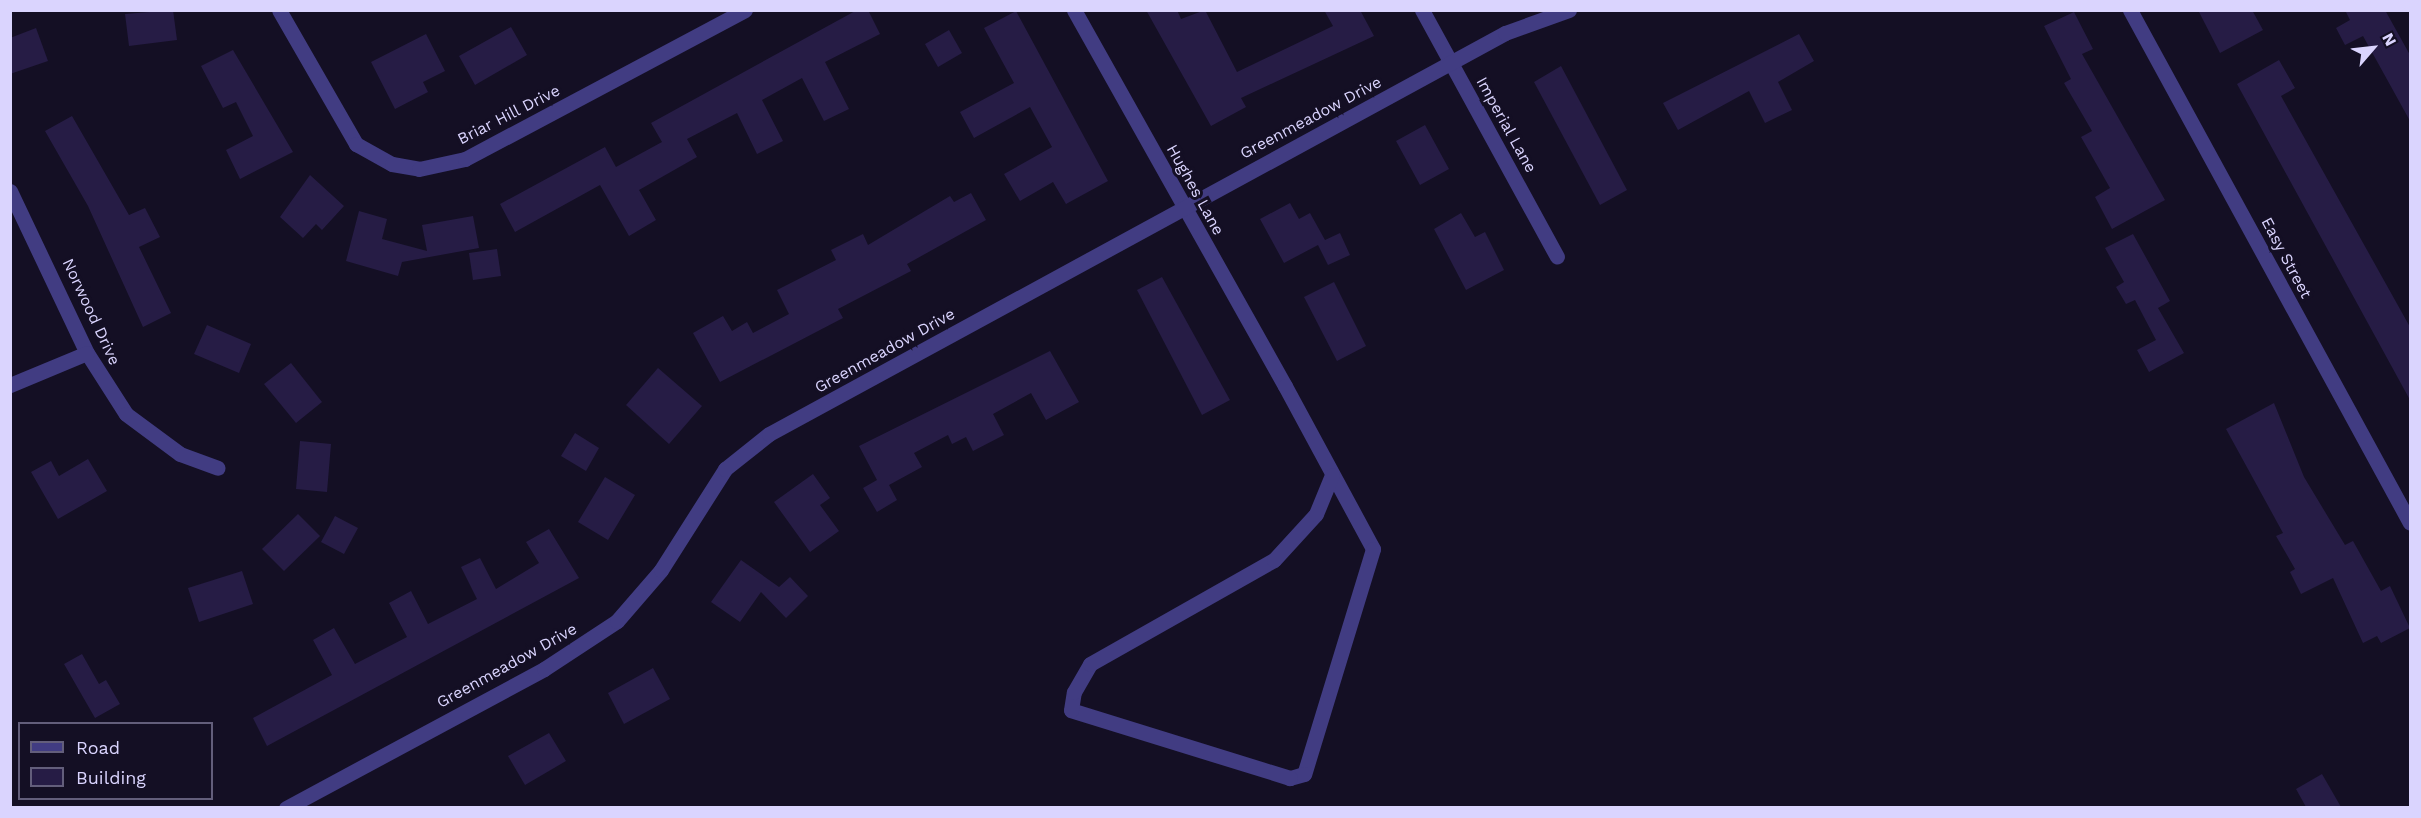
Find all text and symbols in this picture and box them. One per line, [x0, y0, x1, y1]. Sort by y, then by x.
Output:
north arrow [2343, 18, 2403, 78]
text: N [2378, 30, 2401, 49]
street label: Greenmeadow Drive [1237, 72, 1385, 164]
street label: Imperial Lane [1472, 74, 1540, 176]
street label: Briar Hill Drive [454, 81, 564, 149]
street label: Hughes Lane [1162, 141, 1228, 239]
street label: Easy Street [2257, 214, 2315, 302]
street label: Norwood Drive [58, 256, 124, 368]
street label: Greenmeadow Drive [811, 304, 959, 398]
street label: Greenmeadow Drive [433, 619, 581, 713]
legend [18, 722, 213, 800]
text: Road [76, 737, 120, 758]
text: Building [76, 767, 146, 788]

